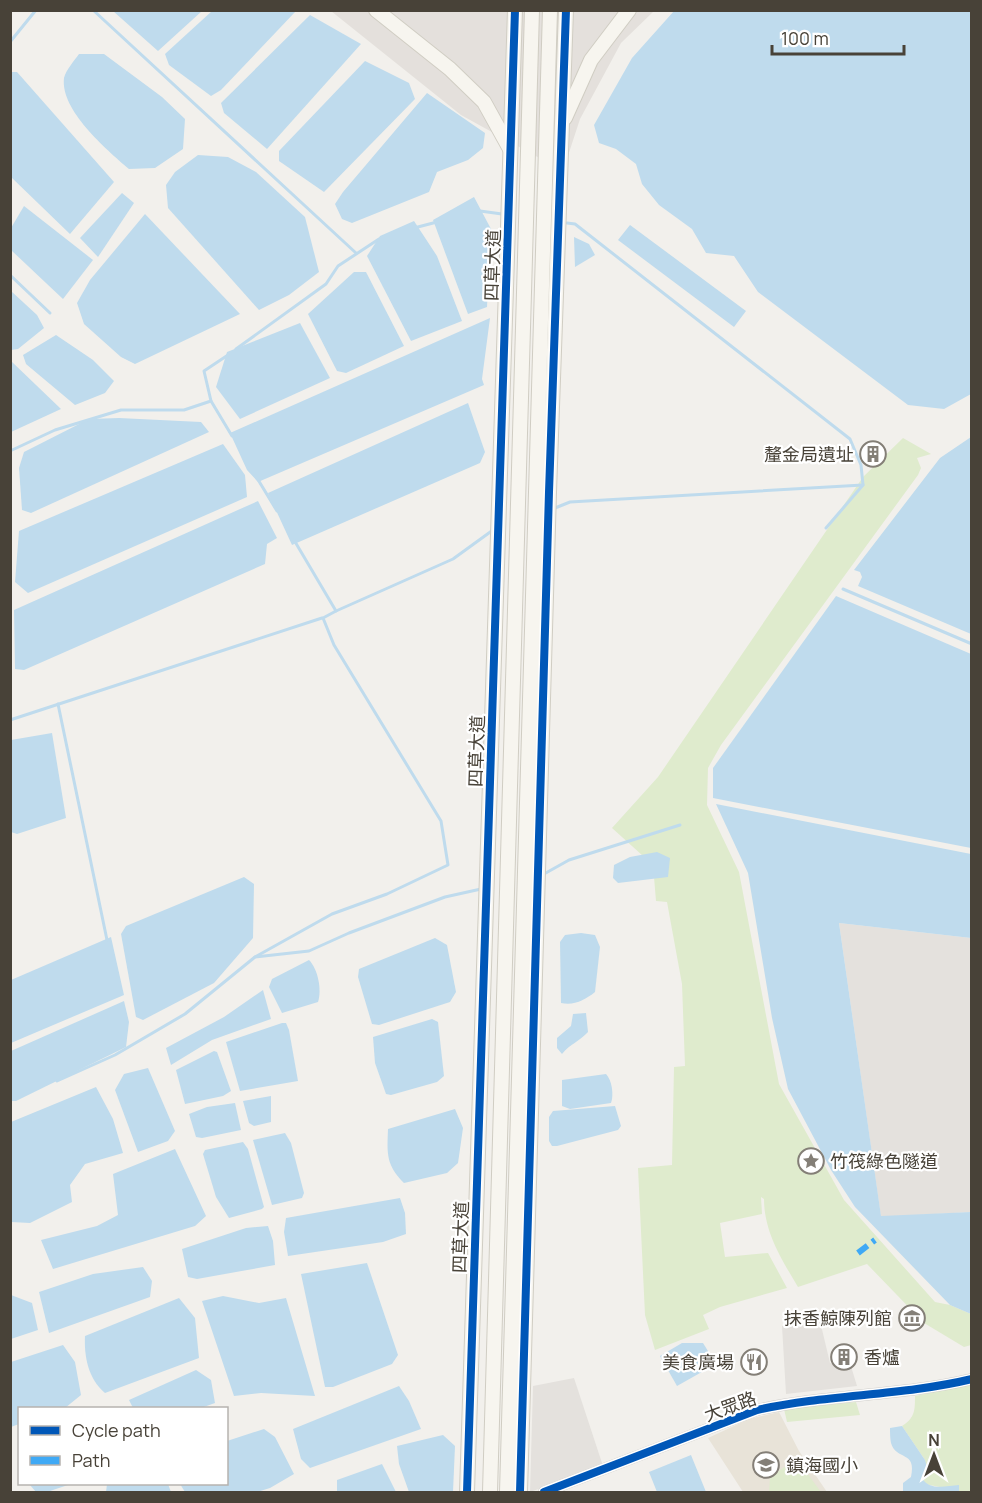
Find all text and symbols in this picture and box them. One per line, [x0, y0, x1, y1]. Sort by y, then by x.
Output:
scale bar [772, 18, 904, 56]
text: 100 m [781, 26, 829, 50]
street label: 四草大道 [479, 229, 505, 301]
building icon: 釐金局遺址 [858, 439, 888, 469]
place label: 釐金局遺址 [764, 442, 854, 466]
street label: 四草大道 [463, 715, 489, 787]
place icon: 竹筏綠色隧道 [796, 1146, 826, 1176]
place label: 竹筏綠色隧道 [830, 1149, 938, 1173]
street label: 四草大道 [447, 1201, 473, 1273]
museum icon: 抹香鯨陳列館 [897, 1303, 927, 1333]
place label: 抹香鯨陳列館 [784, 1306, 892, 1330]
building icon: 香爐 [829, 1342, 859, 1372]
place label: 香爐 [864, 1345, 900, 1369]
restaurant icon: 美食廣場 [739, 1347, 769, 1377]
place label: 美食廣場 [662, 1350, 734, 1374]
street label: 大眾路 [701, 1385, 759, 1427]
legend [18, 1407, 228, 1485]
text: Cycle path [72, 1418, 161, 1442]
north arrow [904, 1425, 964, 1485]
text: N [928, 1429, 940, 1451]
text: Path [72, 1448, 110, 1472]
school or university icon: 鎮海國小 [751, 1450, 781, 1480]
place label: 鎮海國小 [786, 1453, 858, 1477]

